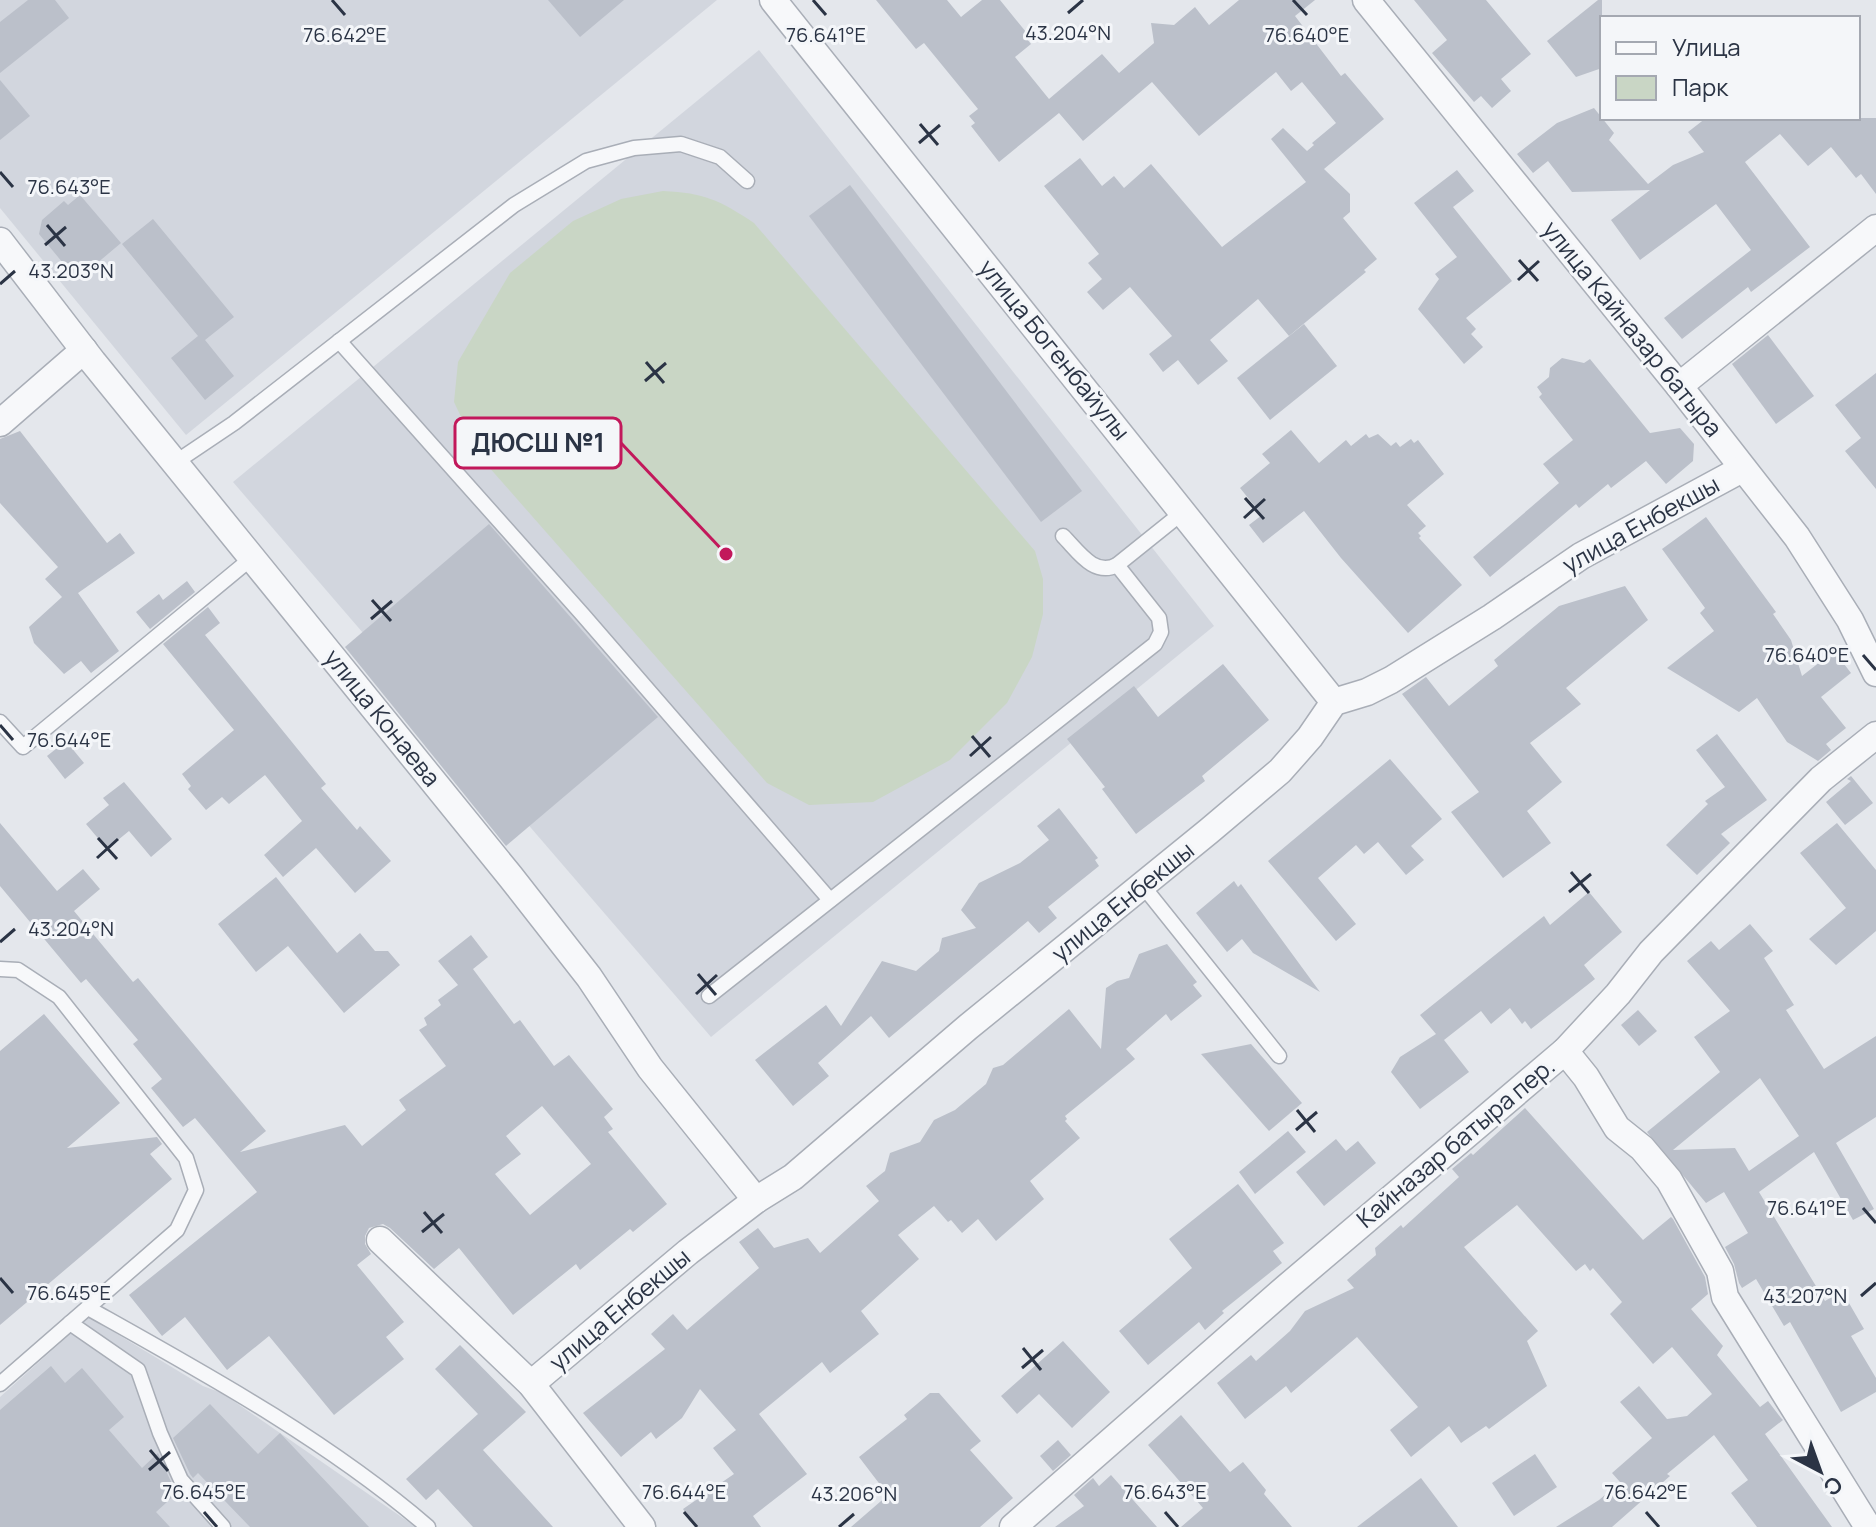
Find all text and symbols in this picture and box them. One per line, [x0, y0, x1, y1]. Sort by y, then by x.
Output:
legend [1600, 16, 1860, 120]
text: 43.204°N [1025, 19, 1111, 46]
text: 76.642°E [303, 21, 387, 48]
text: 76.641°E [786, 21, 866, 48]
text: 76.640°E [1265, 21, 1349, 48]
text: Улица [1672, 30, 1741, 63]
text: Парк [1672, 70, 1729, 103]
text: 76.643°E [27, 173, 111, 200]
street label: улица Кайназар батыра [1536, 213, 1731, 443]
street label: улица Богенбайулы [972, 252, 1138, 446]
text: 43.203°N [28, 257, 114, 284]
callout: ДЮСШ №1 [455, 418, 621, 468]
text: ДЮСШ №1 [471, 424, 605, 460]
street label: улица Енбекшы [1556, 467, 1725, 580]
street label: улица Конаева [318, 641, 449, 793]
text: 76.640°E [1765, 641, 1849, 668]
text: 76.644°E [27, 726, 111, 753]
street label: улица Енбекшы [1044, 833, 1200, 969]
text: 43.204°N [28, 915, 114, 942]
street label: Кайназар батыра пер. [1349, 1049, 1561, 1235]
text: 76.641°E [1767, 1194, 1847, 1221]
street label: улица Енбекшы [542, 1240, 697, 1378]
text: 76.645°E [27, 1279, 111, 1306]
text: 43.207°N [1763, 1282, 1847, 1309]
north arrow [1780, 1431, 1860, 1511]
text: С [1817, 1469, 1849, 1503]
text: 76.645°E [162, 1478, 246, 1505]
text: 76.644°E [642, 1478, 726, 1505]
text: 76.643°E [1123, 1478, 1207, 1505]
text: 76.642°E [1604, 1478, 1688, 1505]
text: 43.206°N [811, 1480, 897, 1507]

